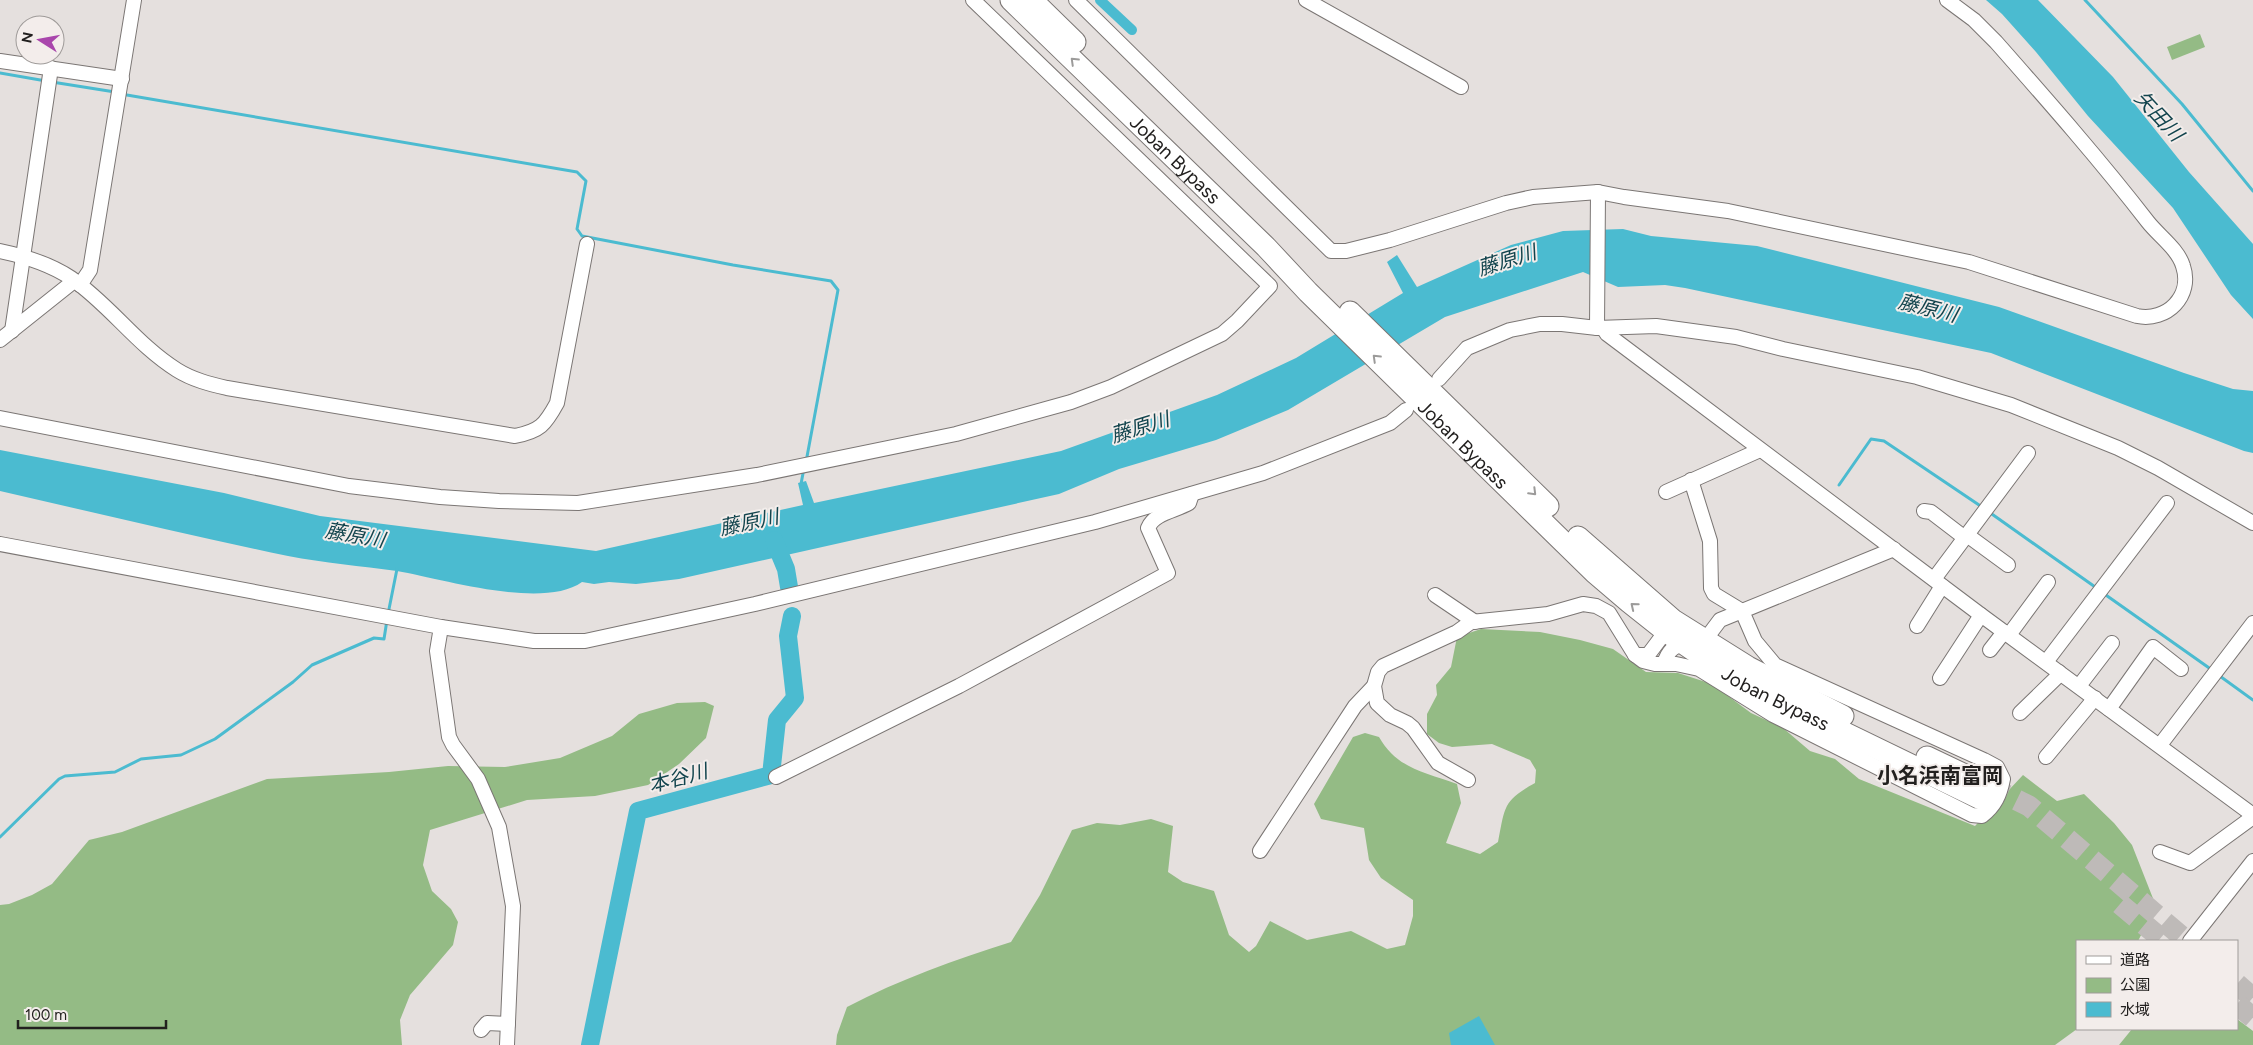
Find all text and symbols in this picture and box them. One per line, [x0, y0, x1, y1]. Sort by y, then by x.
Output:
north arrow [15, 15, 65, 65]
text: N [18, 31, 37, 45]
one-way arrow [1071, 58, 1080, 67]
water label: 矢田川 [2130, 86, 2190, 148]
street label: Joban Bypass [1125, 111, 1225, 209]
water label: 藤原川 [1475, 239, 1541, 280]
water label: 藤原川 [1896, 289, 1962, 327]
one-way arrow [1372, 355, 1381, 364]
street label: Joban Bypass [1413, 395, 1513, 494]
water label: 藤原川 [1108, 406, 1174, 447]
one-way arrow [1528, 487, 1537, 496]
water label: 藤原川 [717, 504, 783, 540]
water label: 藤原川 [323, 518, 389, 552]
one-way arrow [1631, 604, 1640, 612]
street label: Joban Bypass [1717, 662, 1833, 736]
water label: 本谷川 [646, 758, 712, 797]
district label: 小名浜南富岡 [1877, 763, 2003, 788]
legend [2076, 940, 2238, 1030]
text: 道路 [2120, 951, 2150, 969]
text: 公園 [2120, 976, 2150, 994]
scale bar [18, 998, 165, 1030]
text: 水域 [2120, 1001, 2150, 1019]
text: 100 m [25, 1006, 67, 1024]

